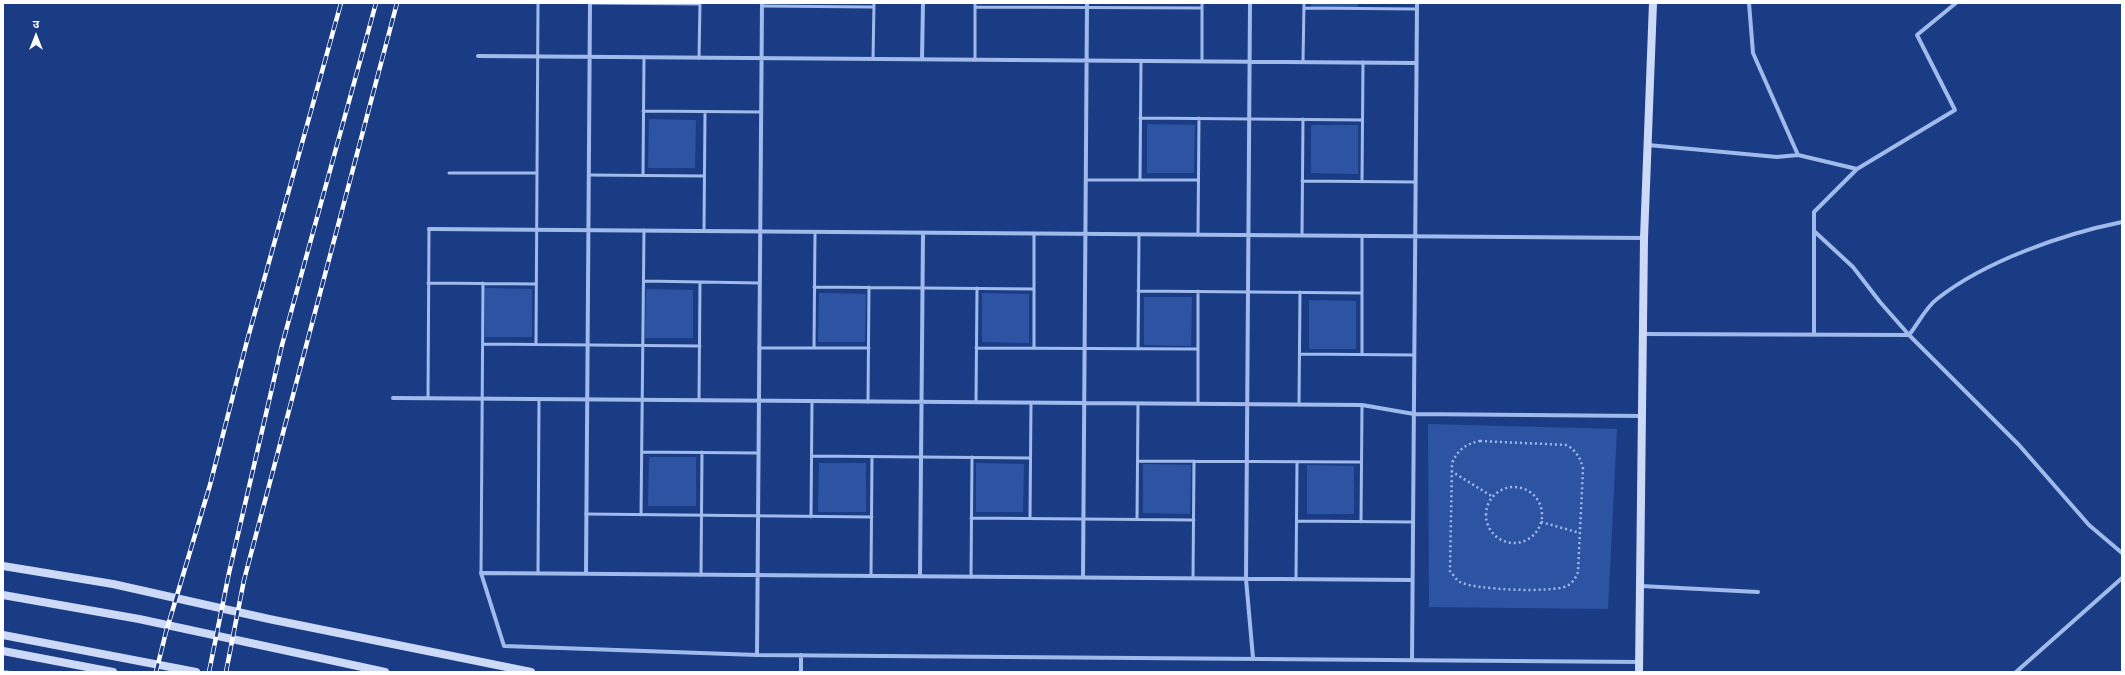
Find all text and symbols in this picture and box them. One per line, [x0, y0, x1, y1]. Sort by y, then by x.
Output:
north arrow [16, 16, 56, 56]
text: उ [33, 17, 39, 31]

